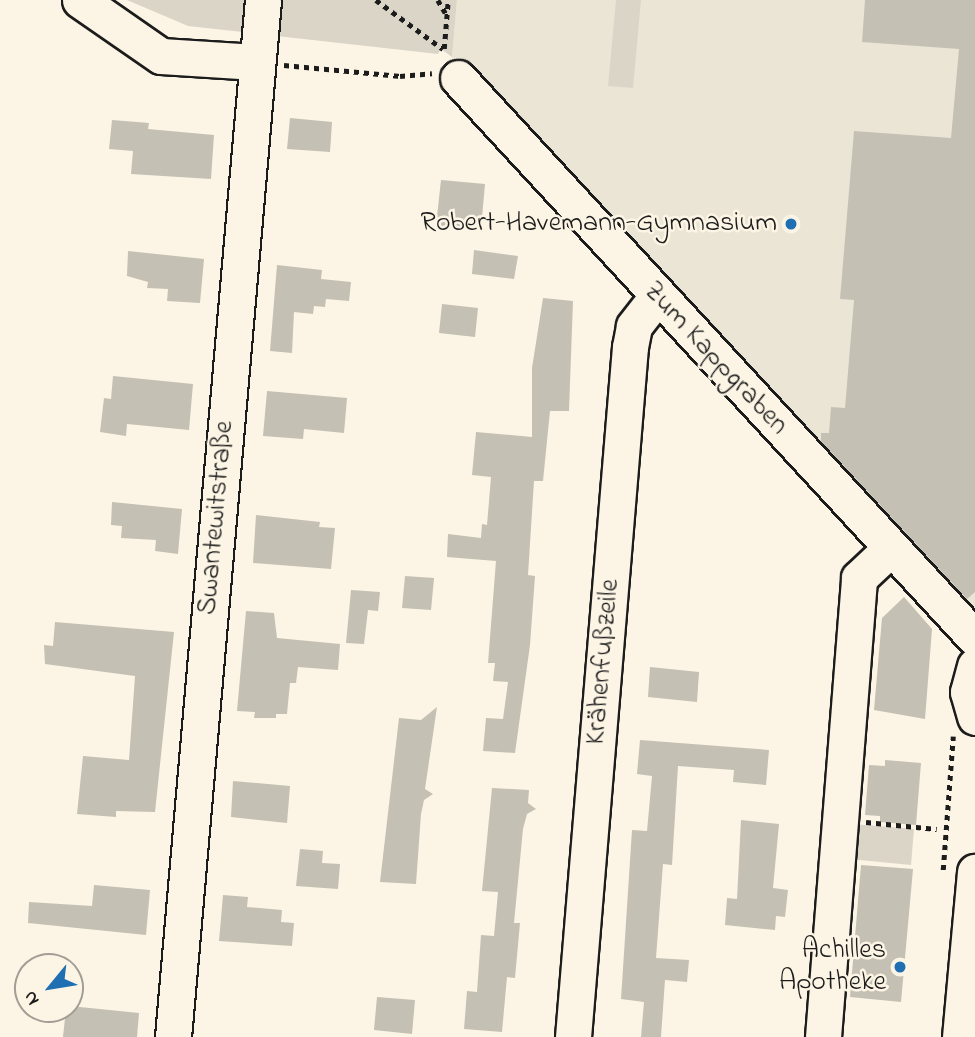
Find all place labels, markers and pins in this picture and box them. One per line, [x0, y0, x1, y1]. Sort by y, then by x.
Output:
place label: Robert-Havemann-Gymnasium [421, 207, 777, 241]
marker: Robert-Havemann-Gymnasium [783, 216, 799, 232]
place label: Achilles Apotheke [779, 934, 886, 1000]
marker: Achilles Apotheke [892, 959, 908, 975]

